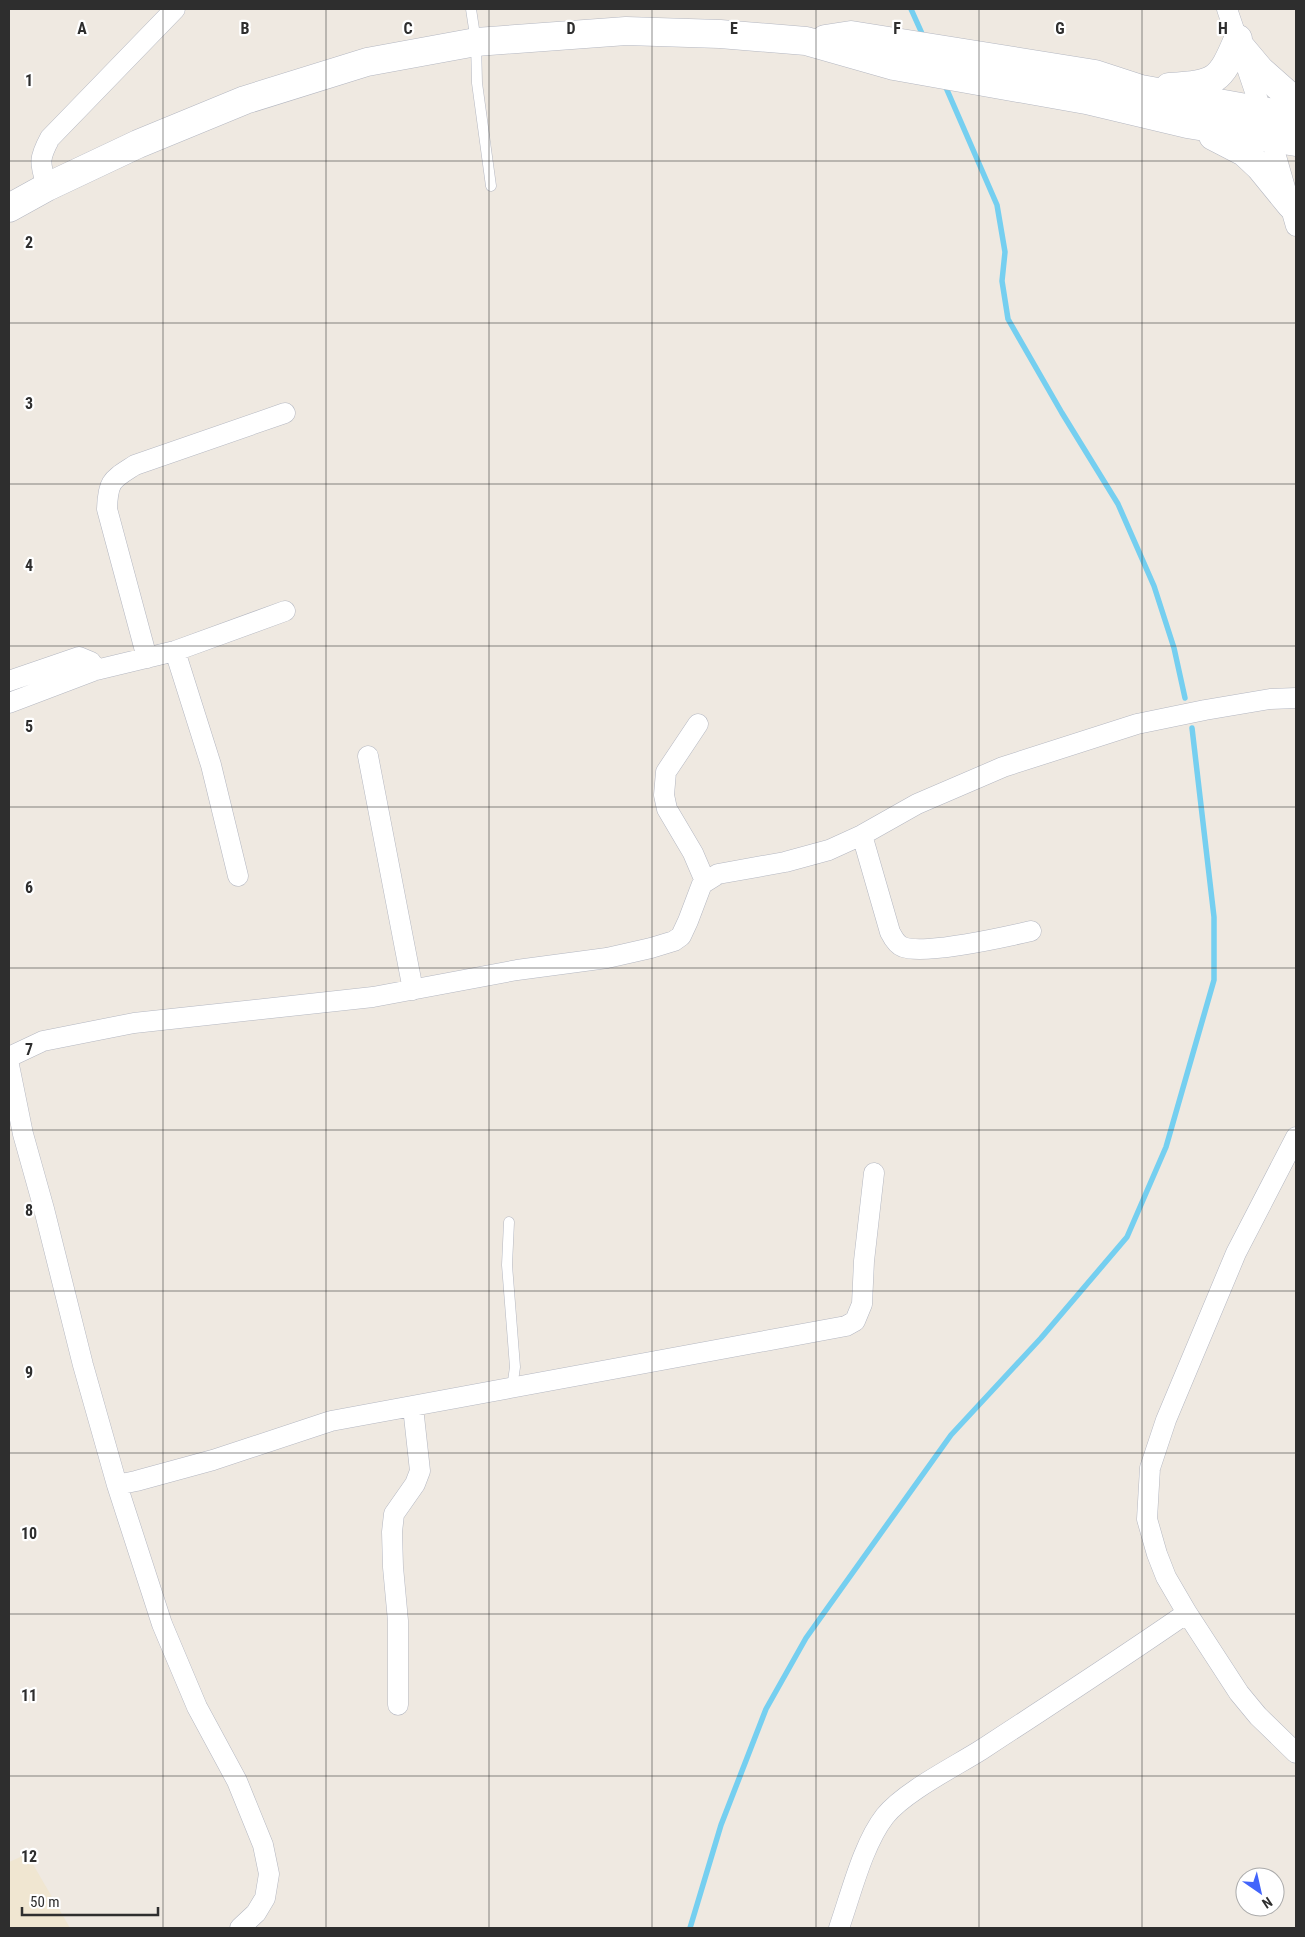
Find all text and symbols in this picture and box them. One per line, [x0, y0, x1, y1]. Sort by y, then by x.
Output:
text: A [77, 19, 87, 38]
text: B [241, 19, 250, 38]
text: C [403, 19, 413, 38]
text: D [566, 19, 576, 38]
text: E [730, 19, 738, 38]
text: F [893, 19, 901, 38]
text: G [1055, 19, 1065, 38]
text: H [1218, 19, 1228, 38]
text: 1 [25, 71, 33, 90]
text: 2 [25, 233, 33, 252]
text: 3 [25, 394, 33, 413]
text: 4 [25, 556, 33, 575]
text: 5 [25, 717, 33, 736]
text: 6 [25, 878, 33, 897]
text: 7 [25, 1040, 33, 1059]
text: 8 [25, 1201, 33, 1220]
text: 9 [25, 1363, 33, 1382]
text: 10 [21, 1524, 37, 1543]
text: 11 [21, 1686, 37, 1705]
text: 12 [21, 1847, 37, 1866]
north arrow [1235, 1867, 1285, 1917]
scale bar [22, 1884, 159, 1916]
text: 50 m [30, 1893, 60, 1911]
text: N [1259, 1894, 1275, 1912]

